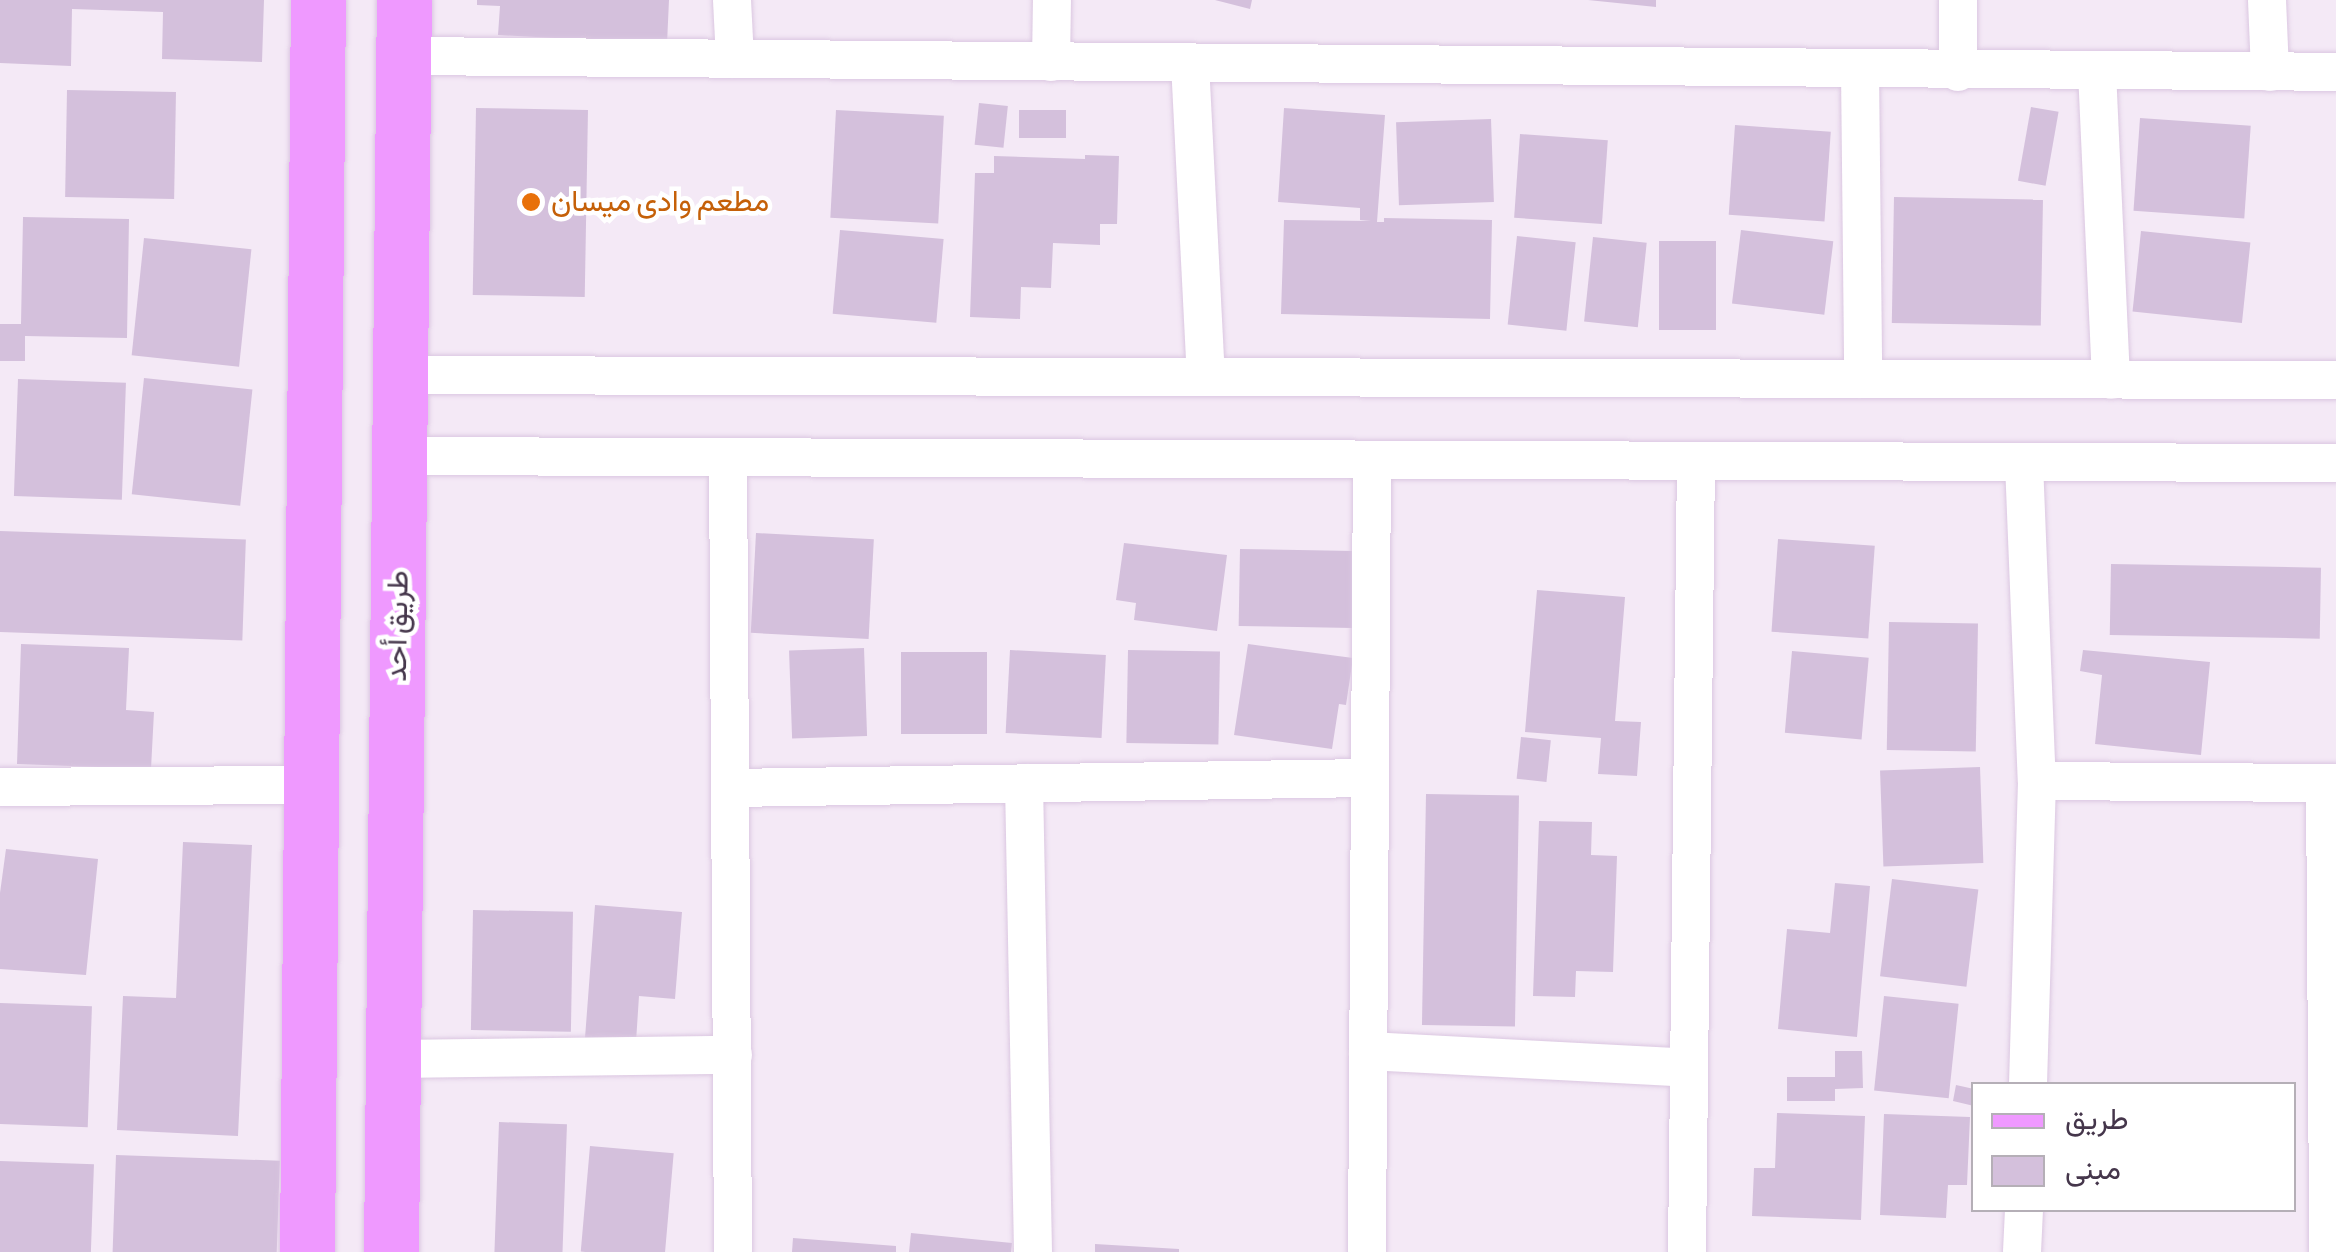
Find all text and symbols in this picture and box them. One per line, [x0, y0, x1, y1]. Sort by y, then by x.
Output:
place label: مطعم وادى ميسان [551, 184, 769, 220]
marker: مطعم وادى ميسان [520, 191, 542, 213]
street label: طريق أحد [379, 570, 417, 682]
legend [1971, 1082, 2296, 1212]
text: طريق [2065, 1102, 2129, 1138]
text: مبنى [2065, 1152, 2121, 1188]

